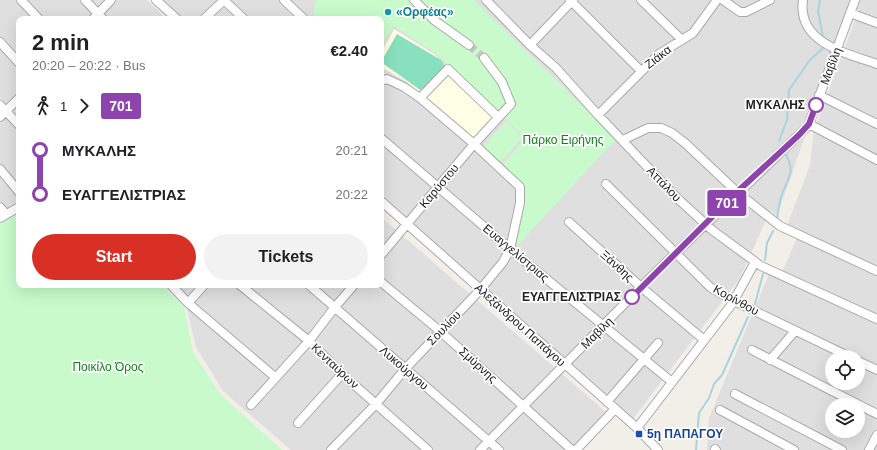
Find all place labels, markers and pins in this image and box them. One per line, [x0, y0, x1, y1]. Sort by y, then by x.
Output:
place label: «Ορφέας» [396, 5, 454, 19]
marker: «Ορφέας» [383, 7, 393, 17]
marker: ΜΥΚΑΛΗΣ [808, 97, 824, 113]
place label: ΜΥΚΑΛΗΣ [746, 98, 805, 112]
marker: ΕΥΑΓΓΕΛΙΣΤΡΙΑΣ [624, 289, 640, 305]
place label: ΕΥΑΓΓΕΛΙΣΤΡΙΑΣ [522, 290, 621, 304]
place label: 5η ΠΑΠΑΓΟΥ [647, 427, 723, 441]
marker: 5η ΠΑΠΑΓΟΥ [634, 429, 644, 439]

